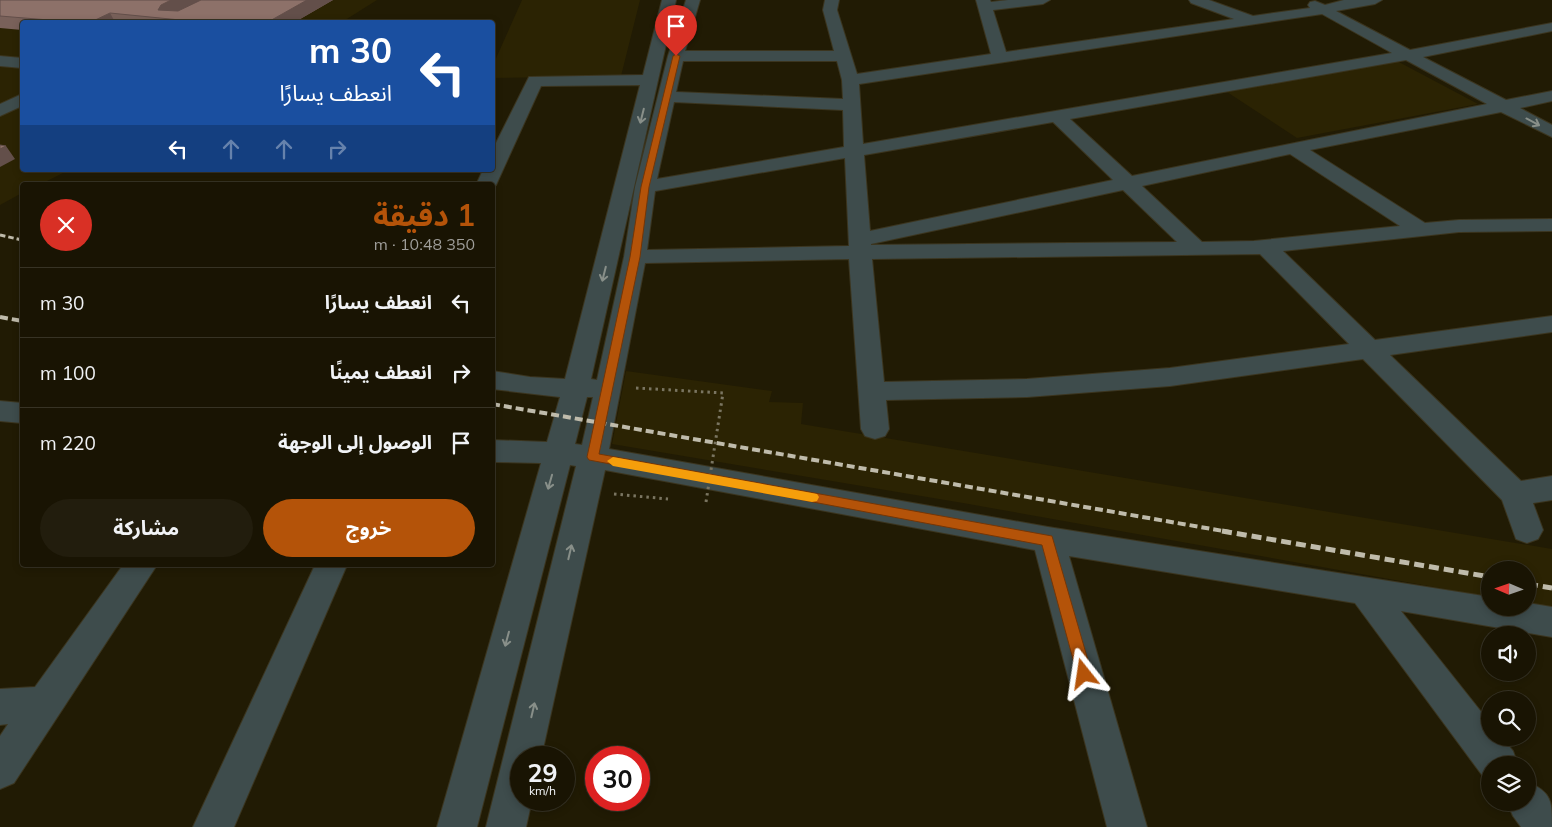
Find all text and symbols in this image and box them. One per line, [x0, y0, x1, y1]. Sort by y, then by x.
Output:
pin [655, 5, 697, 56]
icon: arrive [662, 12, 690, 40]
text: 30 m [309, 28, 392, 72]
icon: left [410, 40, 475, 105]
text: انعطف يسارًا [279, 79, 392, 107]
one-way arrow [637, 107, 646, 123]
one-way arrow [1525, 118, 1540, 127]
icon: left [164, 135, 192, 163]
icon: ahead [217, 135, 245, 163]
icon: ahead [270, 135, 298, 163]
icon: right [323, 135, 351, 163]
text: 1 دقيقة [373, 196, 475, 234]
button: close [40, 199, 92, 251]
text: 350 m · 10:48 [374, 234, 475, 254]
one-way arrow [599, 265, 608, 281]
icon: left [447, 289, 475, 317]
text: انعطف يسارًا [325, 290, 432, 314]
text: 30 m [40, 291, 84, 315]
icon: right [447, 359, 475, 387]
text: انعطف يمينًا [330, 360, 432, 384]
text: 100 m [40, 361, 96, 385]
icon: arrive [447, 429, 475, 457]
text: الوصول إلى الوجهة [278, 430, 432, 454]
text: 220 m [40, 431, 96, 455]
one-way arrow [544, 473, 554, 489]
button: مشاركة [40, 499, 253, 557]
button: خروج [263, 499, 475, 557]
one-way arrow [566, 544, 575, 560]
north arrow [1481, 561, 1536, 616]
map controls [1481, 561, 1536, 811]
button: sound [1481, 626, 1536, 681]
one-way arrow [502, 630, 512, 646]
position arrow [1057, 647, 1109, 699]
button: search [1481, 691, 1536, 746]
one-way arrow [529, 703, 538, 719]
speed limit sign: 30 [585, 746, 650, 811]
button: layers [1481, 756, 1536, 811]
text: 29 [527, 757, 558, 788]
text: km/h [529, 783, 556, 798]

